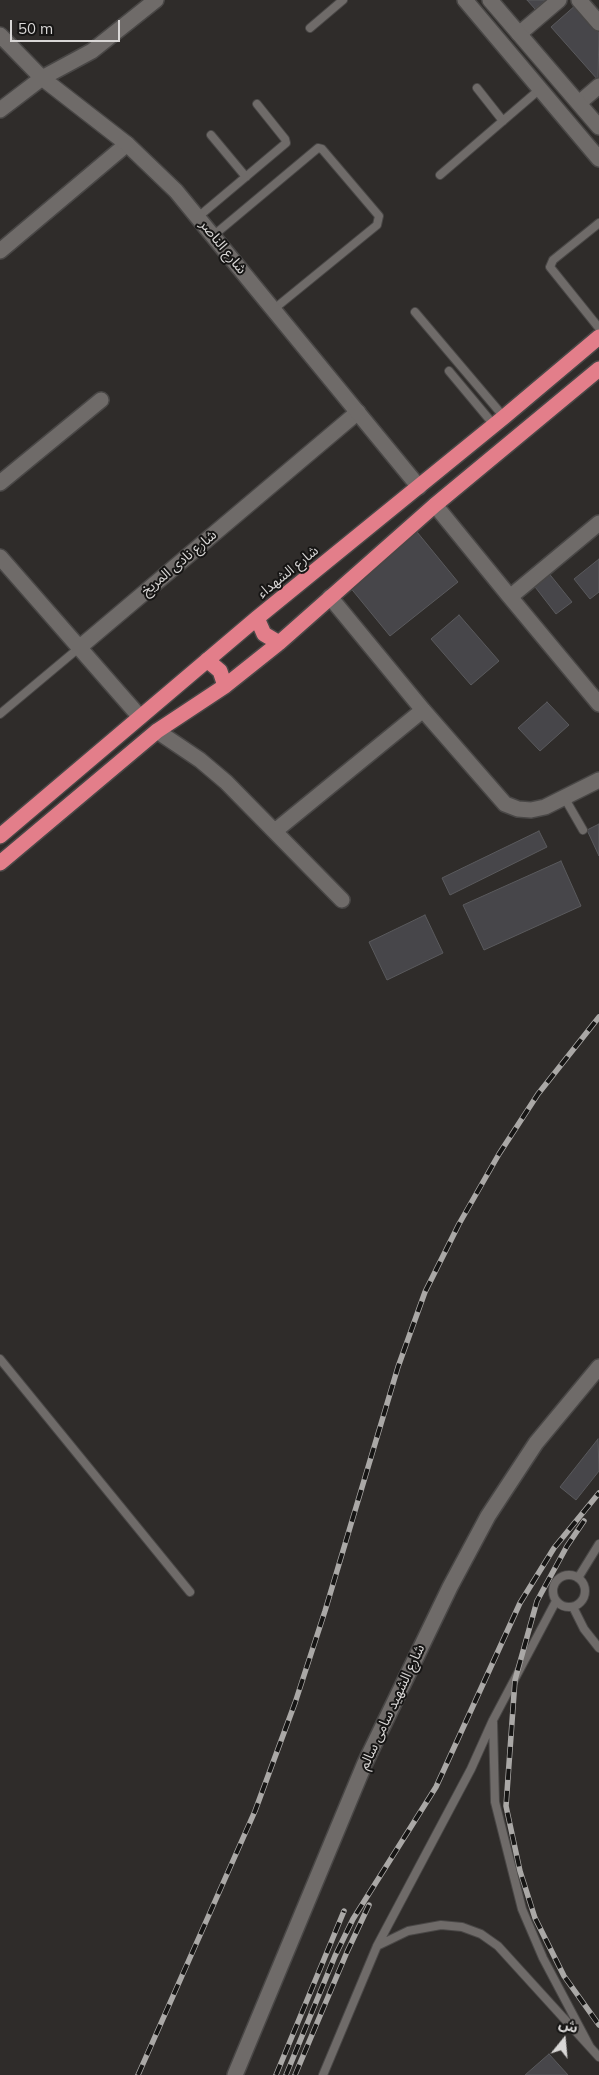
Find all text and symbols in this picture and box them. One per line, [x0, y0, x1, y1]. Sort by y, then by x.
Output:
scale bar [12, 10, 122, 42]
text: 50 m [18, 19, 53, 38]
street label: شارع الناصر [196, 216, 250, 278]
street label: شارع نادى المريخ [138, 527, 220, 599]
street label: شارع الشهداء [254, 542, 322, 602]
street label: شارع الشهيد سامى سالم [356, 1642, 428, 1772]
text: ش [557, 2014, 580, 2037]
north arrow [539, 2015, 589, 2065]

